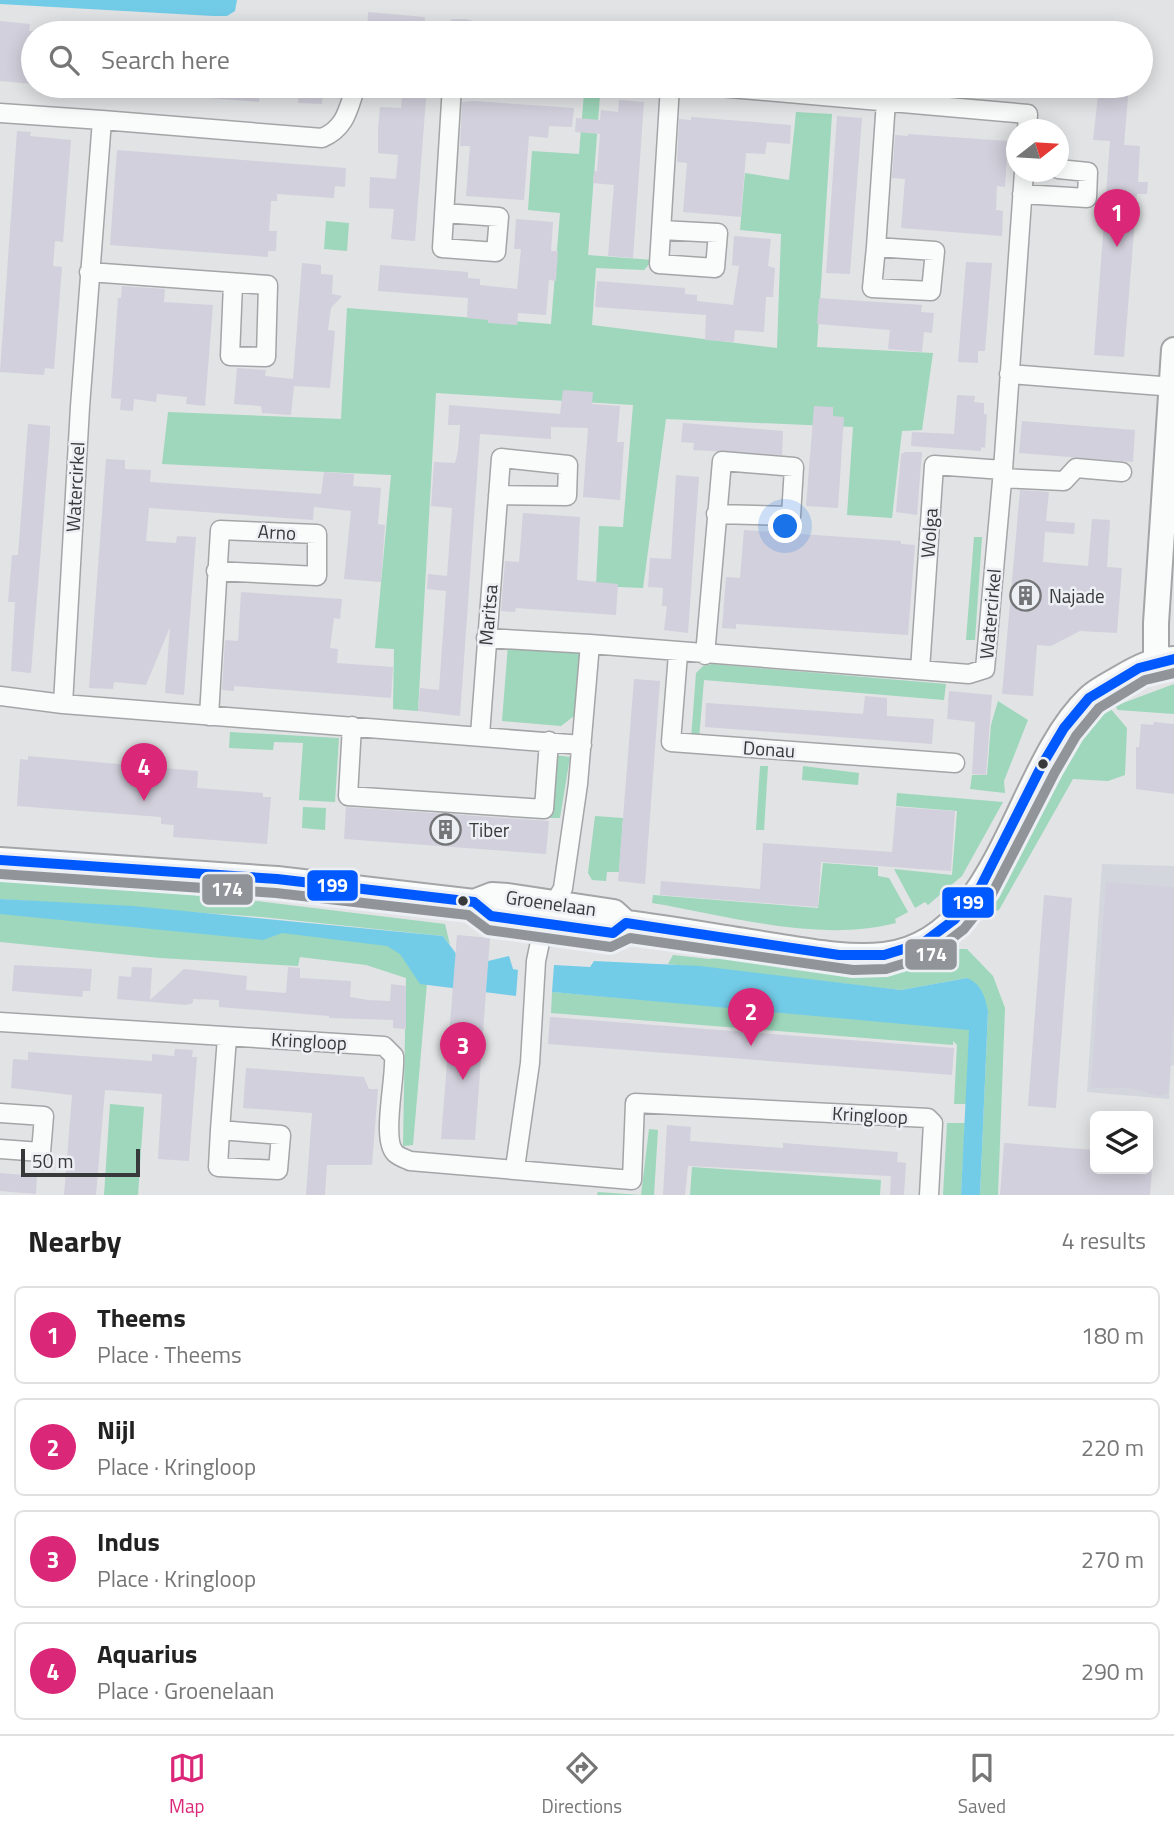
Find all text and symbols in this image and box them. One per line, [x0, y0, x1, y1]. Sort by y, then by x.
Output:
search box [21, 21, 1153, 98]
text: Search here [101, 40, 230, 79]
icon: search [45, 41, 83, 79]
north arrow [1006, 119, 1069, 182]
pin: 1 [1094, 189, 1140, 247]
street label: Watercirkel [58, 441, 91, 533]
street label: Wolga [912, 506, 945, 559]
your location [768, 509, 802, 543]
street label: Arno [257, 516, 297, 547]
street label: Watercirkel [971, 568, 1008, 660]
building icon: Najade [1009, 579, 1043, 613]
place label: Najade [1049, 581, 1105, 610]
street label: Maritsa [470, 583, 505, 647]
street label: Donau [742, 732, 796, 765]
pin: 4 [121, 743, 167, 801]
unlabelled marker [1036, 757, 1050, 771]
building icon: Tiber [429, 813, 463, 847]
place label: Tiber [469, 815, 510, 844]
line badge: 199 [306, 869, 359, 902]
text: 199 [316, 870, 348, 899]
line badge: 174 [201, 873, 254, 906]
text: 174 [211, 874, 243, 903]
street label: Groenelaan [504, 882, 598, 923]
line badge: 199 [941, 886, 995, 919]
text: 199 [952, 887, 984, 916]
unlabelled marker [456, 894, 470, 908]
line badge: 174 [904, 938, 958, 971]
text: 174 [915, 939, 947, 968]
pin: 2 [728, 988, 774, 1046]
pin: 3 [440, 1022, 486, 1080]
street label: Kringloop [270, 1024, 348, 1057]
street label: Kringloop [831, 1098, 909, 1131]
map controls [1090, 1111, 1153, 1174]
button: layers [1090, 1111, 1153, 1174]
scale bar [21, 1146, 140, 1178]
text: 50 m [32, 1146, 73, 1175]
text: Nearby [28, 1218, 121, 1264]
text: 4 results [1062, 1223, 1146, 1258]
text: Theems [97, 1298, 186, 1337]
text: 1 [47, 1318, 59, 1353]
text: 180 m [1081, 1318, 1144, 1353]
text: Place · Theems [97, 1337, 242, 1372]
text: Nijl [97, 1410, 135, 1449]
text: 2 [47, 1430, 59, 1465]
text: 220 m [1081, 1430, 1144, 1465]
text: Place · Kringloop [97, 1449, 256, 1484]
text: Indus [97, 1522, 160, 1561]
text: 3 [47, 1542, 59, 1577]
text: 270 m [1081, 1542, 1144, 1577]
text: Place · Kringloop [97, 1561, 256, 1596]
text: Aquarius [97, 1634, 197, 1673]
text: 4 [47, 1654, 59, 1689]
text: 290 m [1081, 1654, 1144, 1689]
text: Place · Groenelaan [97, 1673, 274, 1708]
tab: Map [168, 1749, 206, 1820]
tab: Directions [542, 1749, 622, 1820]
tab: Saved [958, 1749, 1006, 1820]

